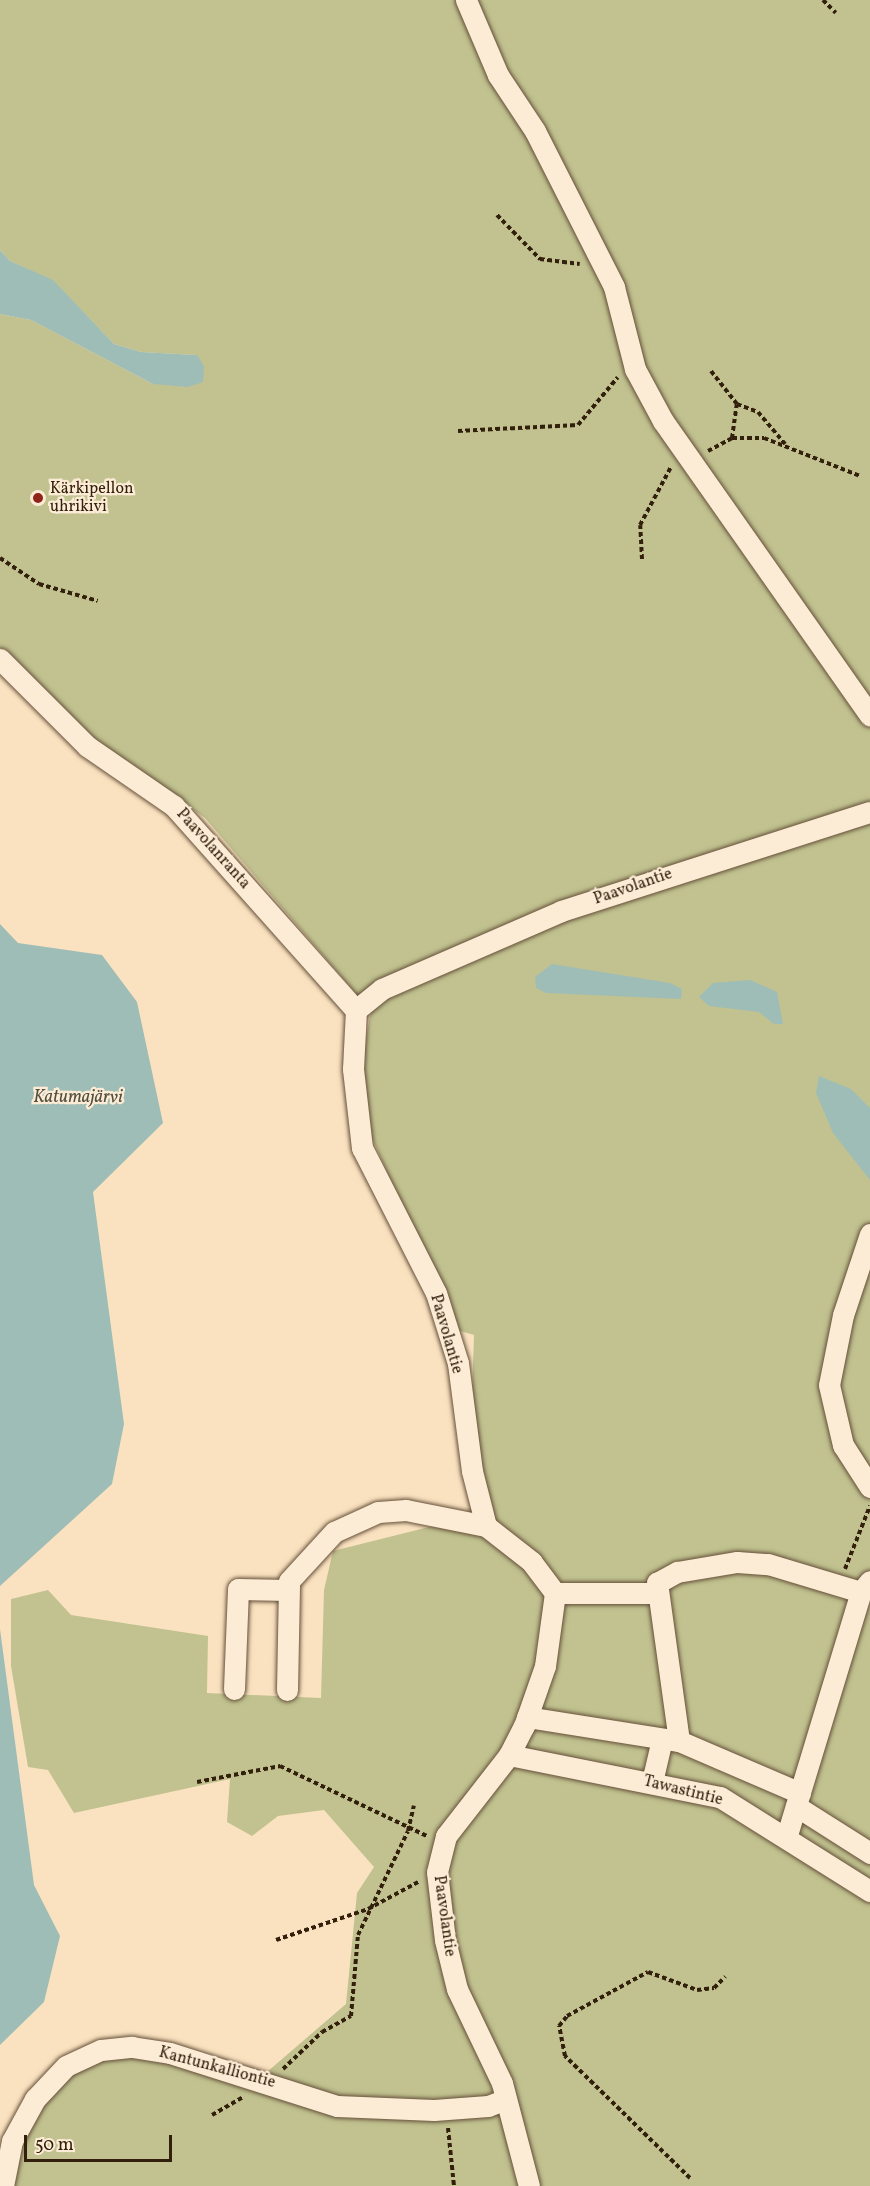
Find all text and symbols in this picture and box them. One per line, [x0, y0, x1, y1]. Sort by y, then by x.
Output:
place label: Kärkipellon uhrikivi [50, 479, 133, 517]
marker: Kärkipellon uhrikivi [31, 491, 45, 505]
street label: Paavolanranta [172, 805, 254, 893]
street label: Paavolantie [591, 865, 675, 909]
water label: Katumajärvi [33, 1087, 123, 1109]
street label: Paavolantie [426, 1292, 466, 1376]
street label: Tawastintie [641, 1772, 725, 1810]
street label: Paavolantie [429, 1874, 459, 1958]
street label: Kantunkalliontie [157, 2043, 277, 2093]
scale bar [27, 2123, 176, 2161]
text: 50 m [35, 2133, 74, 2158]

